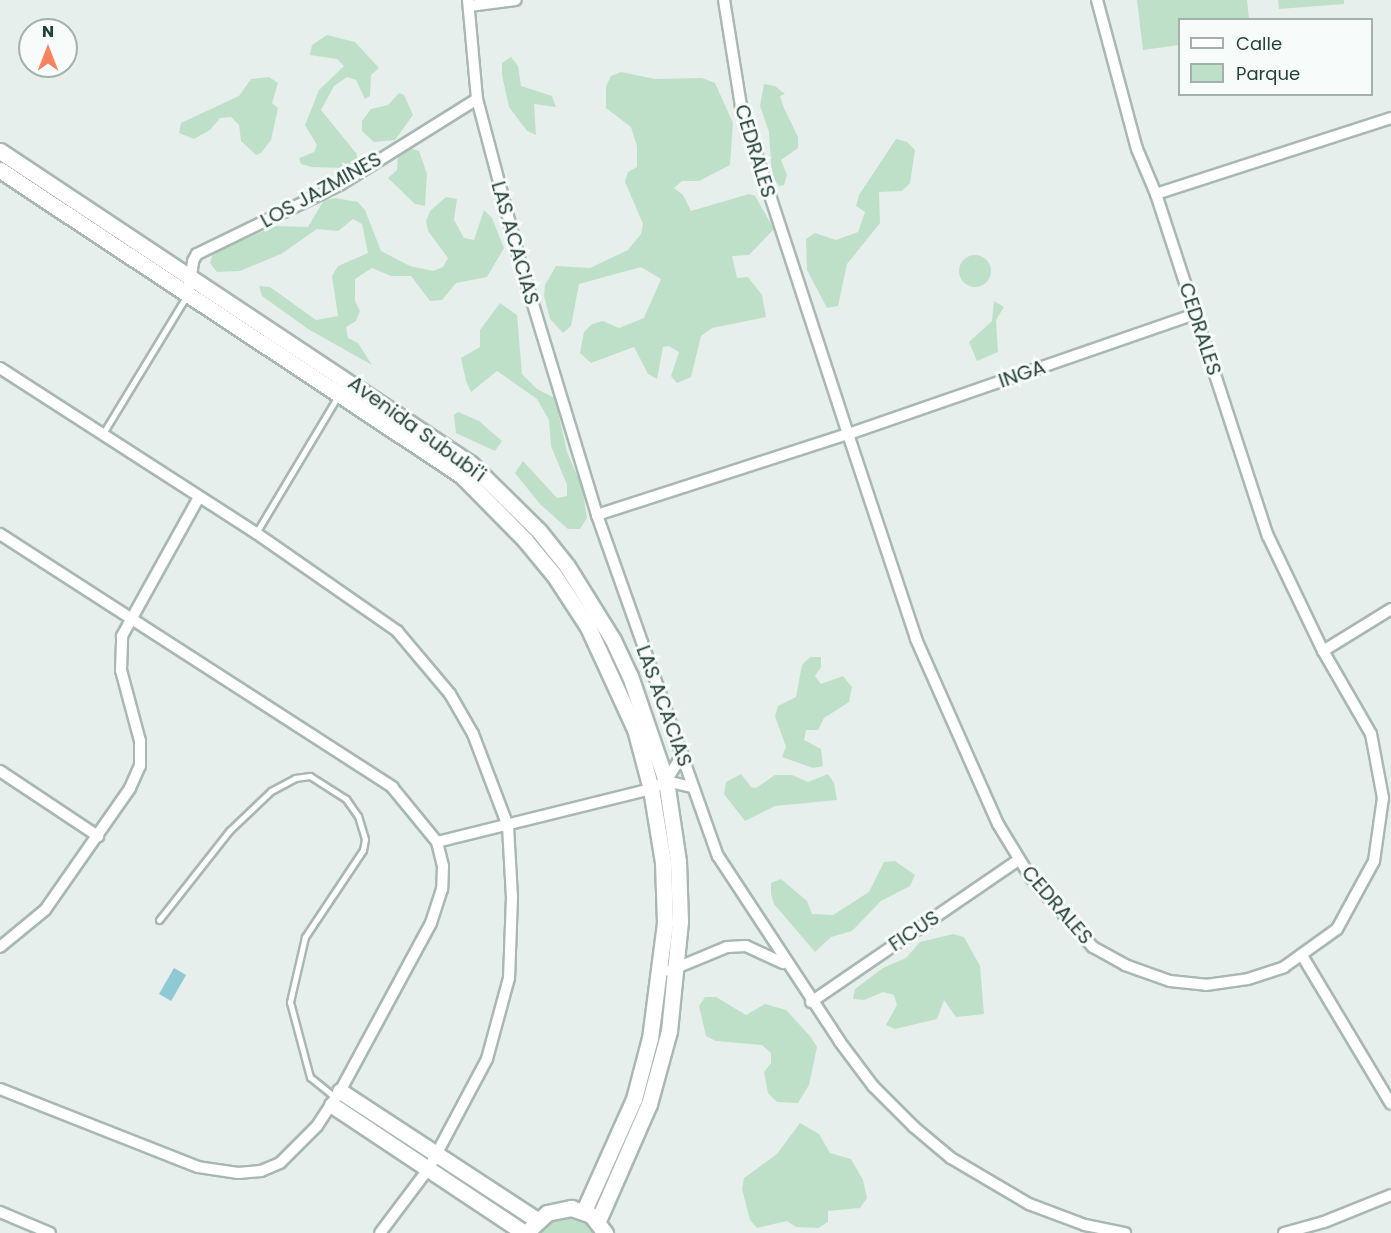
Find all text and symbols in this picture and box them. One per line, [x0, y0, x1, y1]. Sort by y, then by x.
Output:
north arrow [18, 18, 78, 78]
legend [1178, 18, 1373, 96]
text: N [42, 20, 54, 43]
text: Calle [1236, 31, 1282, 56]
text: Parque [1236, 61, 1300, 86]
street label: CEDRALES [729, 102, 781, 200]
street label: LOS JAZMINES [256, 147, 386, 233]
street label: LAS ACACIAS [486, 179, 544, 307]
street label: CEDRALES [1174, 280, 1226, 378]
street label: INGA [995, 355, 1049, 393]
street label: Avenida Sububi'i [343, 371, 491, 487]
street label: LAS ACACIAS [631, 642, 697, 770]
street label: CEDRALES [1016, 861, 1098, 949]
street label: FICUS [884, 905, 944, 957]

